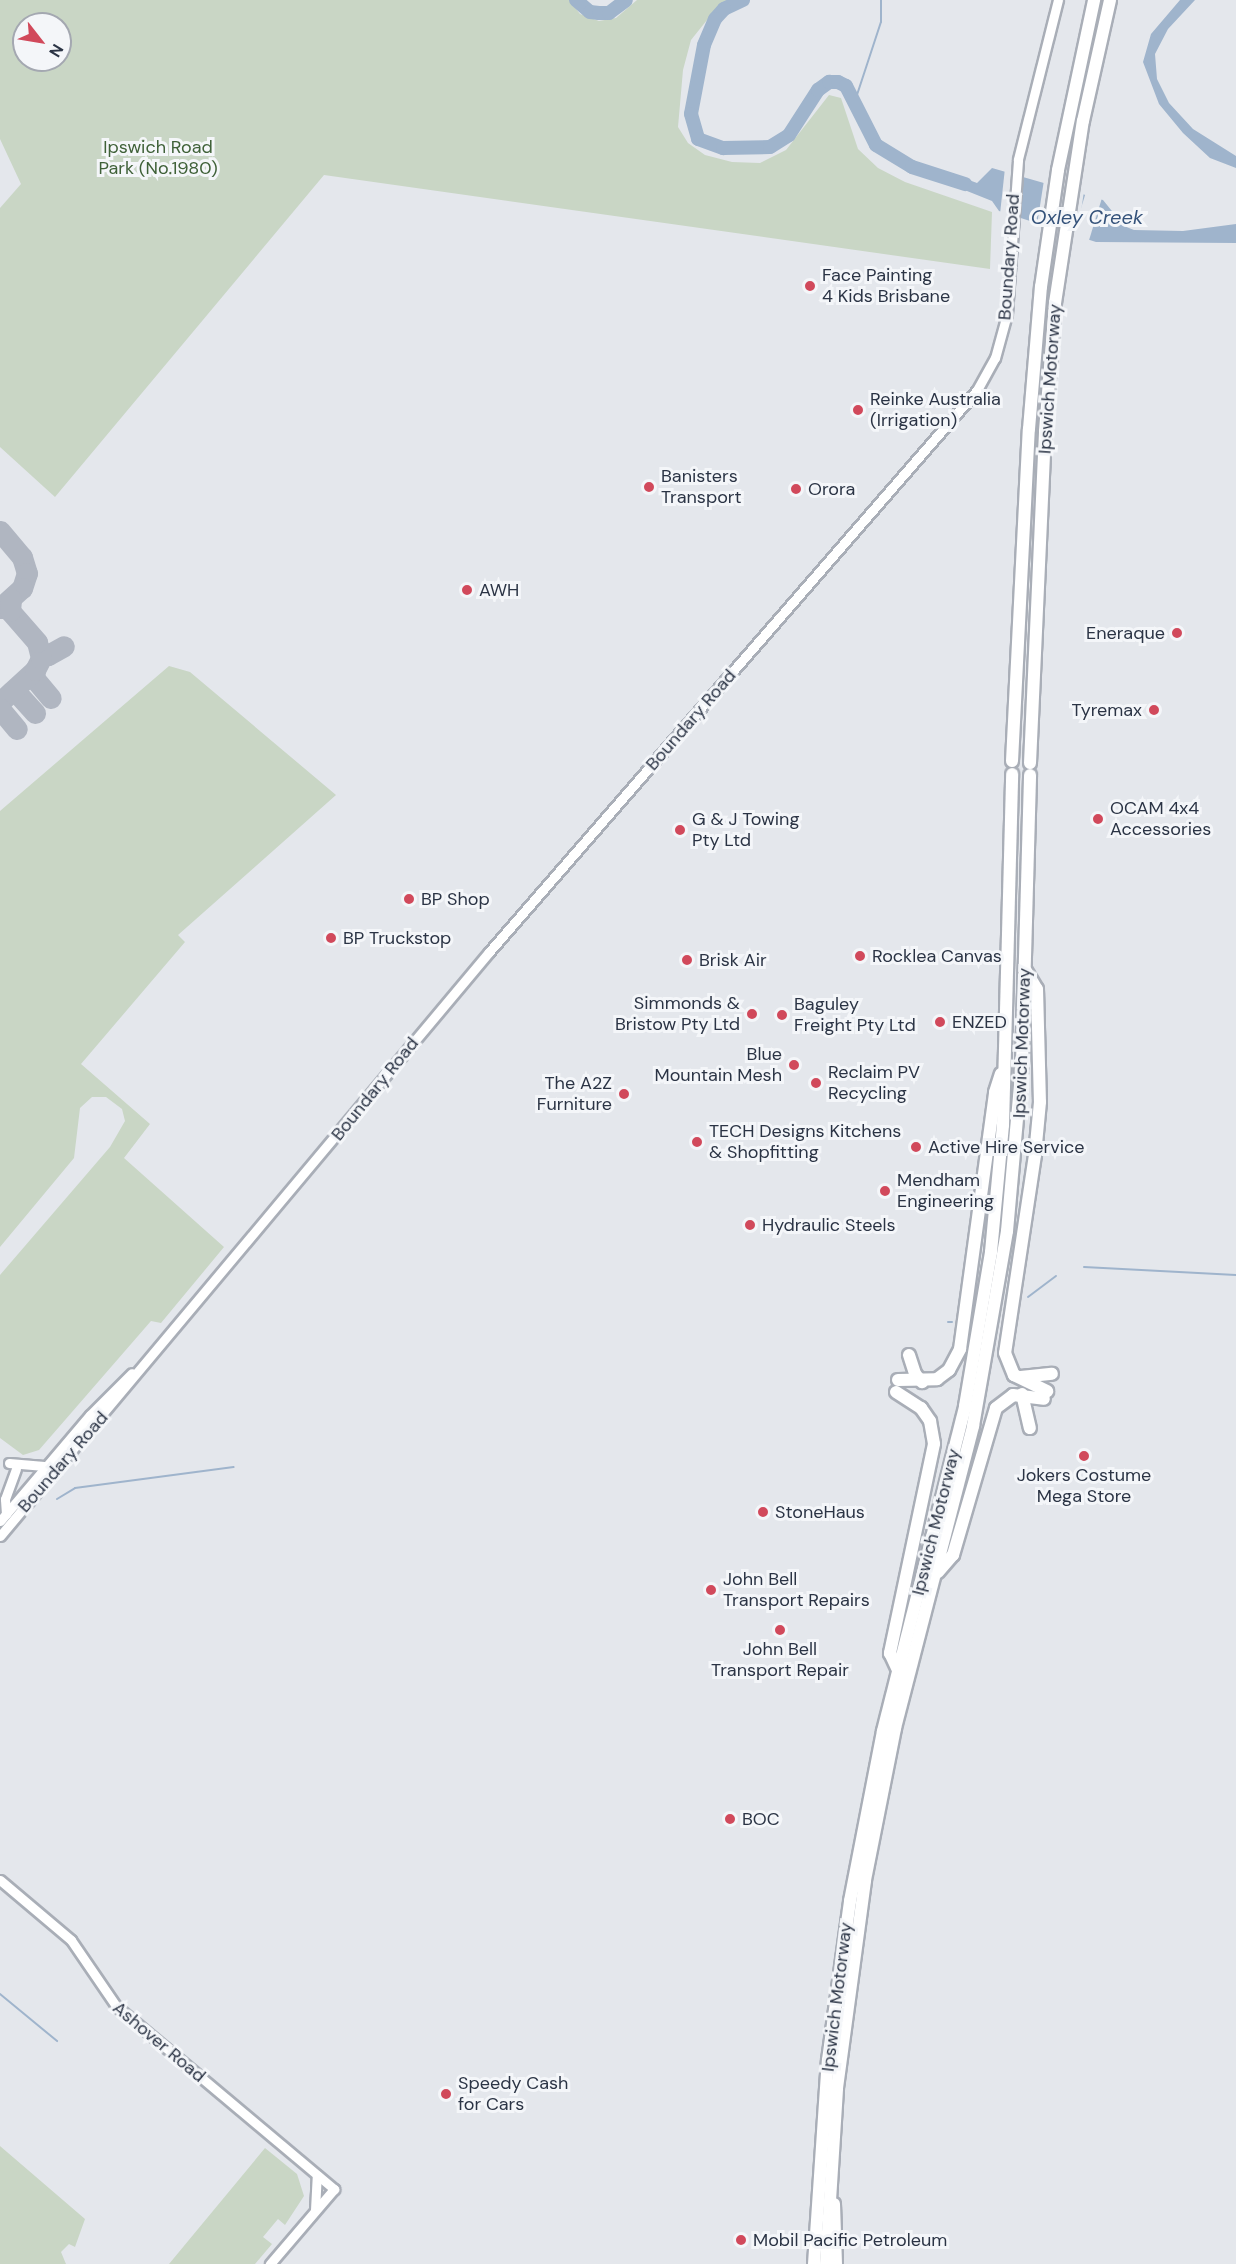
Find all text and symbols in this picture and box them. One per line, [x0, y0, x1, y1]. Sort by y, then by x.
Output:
north arrow [12, 12, 72, 72]
text: N [44, 40, 68, 61]
park label: Ipswich Road Park (No.1980) [98, 137, 218, 180]
street label: Boundary Road [994, 193, 1024, 321]
water label: Oxley Creek [1031, 205, 1143, 229]
place label: Face Painting 4 Kids Brisbane [822, 265, 950, 308]
marker: Face Painting 4 Kids Brisbane [803, 279, 817, 293]
street label: Ipswich Motorway [1034, 303, 1066, 455]
place label: Reinke Australia (Irrigation) [870, 389, 1001, 432]
marker: Reinke Australia (Irrigation) [851, 403, 865, 417]
place label: Banisters Transport [661, 466, 742, 508]
place label: Orora [808, 478, 855, 500]
marker: Banisters Transport [642, 480, 656, 494]
marker: Orora [789, 482, 803, 496]
place label: AWH [479, 579, 519, 601]
marker: AWH [460, 583, 474, 597]
place label: Eneraque [1086, 622, 1165, 644]
marker: Eneraque [1170, 626, 1184, 640]
street label: Boundary Road [641, 665, 741, 775]
place label: Tyremax [1071, 699, 1142, 721]
marker: Tyremax [1147, 703, 1161, 717]
place label: OCAM 4x4 Accessories [1110, 798, 1211, 840]
place label: G & J Towing Pty Ltd [692, 809, 799, 852]
marker: OCAM 4x4 Accessories [1091, 812, 1105, 826]
marker: G & J Towing Pty Ltd [673, 823, 687, 837]
place label: BP Shop [421, 888, 490, 910]
marker: BP Shop [402, 892, 416, 906]
place label: BP Truckstop [343, 927, 451, 949]
marker: BP Truckstop [324, 931, 338, 945]
place label: Rocklea Canvas [872, 945, 1002, 967]
place label: Brisk Air [699, 949, 767, 971]
marker: Rocklea Canvas [853, 949, 867, 963]
marker: Brisk Air [680, 953, 694, 967]
street label: Ipswich Motorway [1009, 968, 1035, 1118]
place label: Simmonds & Bristow Pty Ltd [615, 993, 740, 1036]
place label: Baguley Freight Pty Ltd [794, 994, 916, 1036]
marker: Simmonds & Bristow Pty Ltd [745, 1007, 759, 1021]
marker: Baguley Freight Pty Ltd [775, 1008, 789, 1022]
place label: ENZED [952, 1011, 1007, 1033]
marker: ENZED [933, 1015, 947, 1029]
street label: Boundary Road [327, 1033, 423, 1145]
place label: Blue Mountain Mesh [655, 1044, 782, 1086]
marker: Blue Mountain Mesh [787, 1058, 801, 1072]
place label: Reclaim PV Recycling [828, 1062, 920, 1104]
place label: The A2Z Furniture [537, 1073, 612, 1116]
marker: Reclaim PV Recycling [809, 1076, 823, 1090]
marker: The A2Z Furniture [617, 1087, 631, 1101]
place label: TECH Designs Kitchens & Shopfitting [709, 1121, 901, 1164]
marker: TECH Designs Kitchens & Shopfitting [690, 1135, 704, 1149]
place label: Active Hire Service [928, 1136, 1084, 1158]
marker: Active Hire Service [909, 1140, 923, 1154]
place label: Mendham Engineering [897, 1170, 994, 1212]
marker: Mendham Engineering [878, 1184, 892, 1198]
place label: Hydraulic Steels [762, 1214, 896, 1236]
marker: Hydraulic Steels [743, 1218, 757, 1232]
street label: Boundary Road [13, 1407, 113, 1517]
street label: Ipswich Motorway [907, 1447, 965, 1597]
marker: Jokers Costume Mega Store [1077, 1449, 1091, 1463]
place label: Jokers Costume Mega Store [1017, 1465, 1151, 1508]
place label: StoneHaus [775, 1501, 865, 1523]
marker: StoneHaus [756, 1505, 770, 1519]
place label: John Bell Transport Repairs [723, 1569, 870, 1612]
marker: John Bell Transport Repairs [704, 1583, 718, 1597]
marker: John Bell Transport Repair [773, 1623, 787, 1637]
place label: John Bell Transport Repair [711, 1639, 849, 1682]
place label: BOC [742, 1808, 780, 1830]
marker: BOC [723, 1812, 737, 1826]
street label: Ipswich Motorway [817, 1921, 857, 2073]
street label: Ashover Road [108, 1997, 210, 2087]
place label: Speedy Cash for Cars [458, 2073, 568, 2116]
marker: Speedy Cash for Cars [439, 2087, 453, 2101]
place label: Mobil Pacific Petroleum [753, 2229, 947, 2251]
marker: Mobil Pacific Petroleum [734, 2233, 748, 2247]

